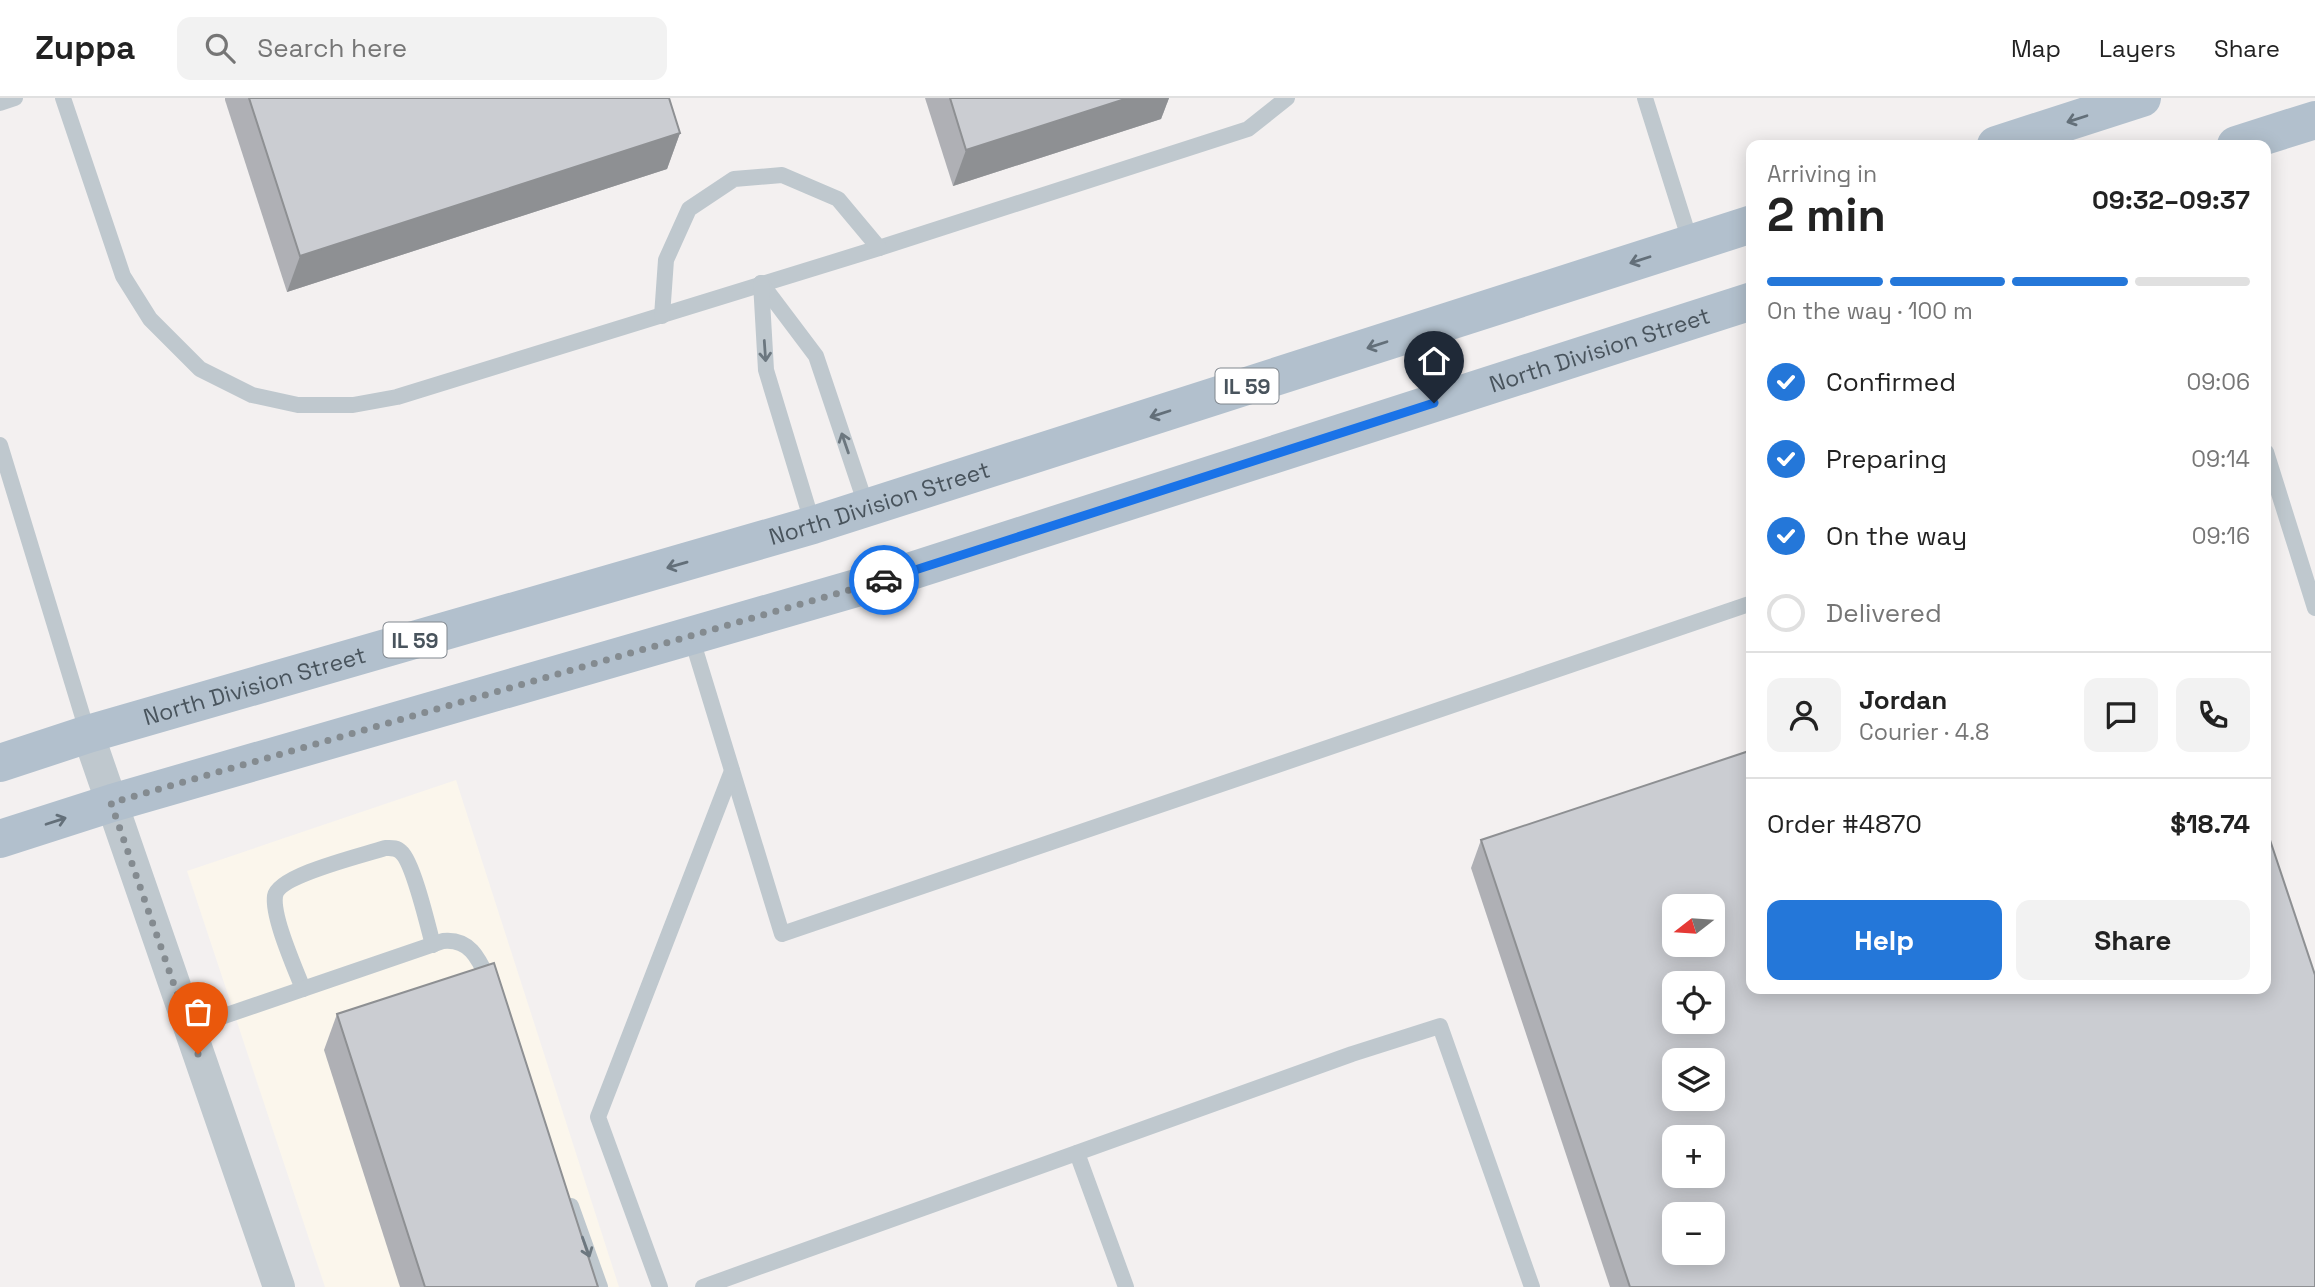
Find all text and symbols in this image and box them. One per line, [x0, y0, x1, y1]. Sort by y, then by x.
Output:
search box [177, 17, 667, 80]
text: Zuppa [35, 27, 135, 69]
icon: search [201, 29, 239, 67]
text: Search here [257, 31, 407, 65]
text: Map [2011, 33, 2061, 64]
text: Layers [2099, 33, 2176, 64]
text: Share [2214, 33, 2280, 64]
one-way arrow [2067, 114, 2089, 126]
text: Arriving in [1767, 159, 1877, 189]
text: 09:32–09:37 [2092, 183, 2250, 217]
text: 2 min [1767, 186, 1886, 244]
one-way arrow [1629, 255, 1651, 268]
text: On the way · 100 m [1767, 296, 1973, 326]
street label: North Division Street [1486, 300, 1714, 399]
pin [1404, 331, 1464, 403]
one-way arrow [1366, 339, 1388, 352]
one-way arrow [759, 340, 772, 362]
icon: home [1415, 342, 1453, 380]
icon: check [1767, 363, 1805, 401]
text: Confirmed [1826, 365, 1956, 399]
text: 09:06 [2187, 367, 2250, 397]
road number: IL 59 [1216, 368, 1278, 404]
one-way arrow [1149, 408, 1171, 421]
one-way arrow [838, 432, 851, 454]
icon: check [1767, 440, 1805, 478]
text: Preparing [1826, 442, 1947, 476]
text: 09:14 [2191, 444, 2250, 474]
street label: North Division Street [765, 454, 994, 552]
icon: check [1767, 517, 1805, 555]
text: On the way [1826, 519, 1967, 553]
text: 09:16 [2192, 521, 2250, 551]
courier [849, 545, 919, 615]
one-way arrow [666, 559, 688, 572]
icon: car [865, 561, 903, 599]
text: Delivered [1826, 596, 1942, 630]
road number: IL 59 [384, 622, 446, 658]
street label: North Division Street [140, 640, 369, 732]
button: person [1767, 678, 1841, 752]
button: chat [2084, 678, 2158, 752]
button: phone [2176, 678, 2250, 752]
text: Jordan [1859, 683, 1947, 717]
text: Courier · 4.8 [1859, 717, 1989, 747]
text: Order #4870 [1767, 807, 1922, 841]
text: $18.74 [2170, 807, 2250, 841]
one-way arrow [44, 814, 66, 826]
north arrow [1662, 894, 1726, 957]
map controls [1662, 894, 1725, 1265]
button: Help [1767, 900, 2002, 980]
button: Share [2016, 900, 2250, 980]
button: locate [1662, 971, 1725, 1034]
pin [168, 982, 228, 1054]
icon: bag [179, 993, 217, 1031]
button: layers [1662, 1048, 1725, 1111]
button: + [1662, 1125, 1725, 1188]
button: − [1662, 1202, 1725, 1265]
one-way arrow [580, 1235, 593, 1257]

